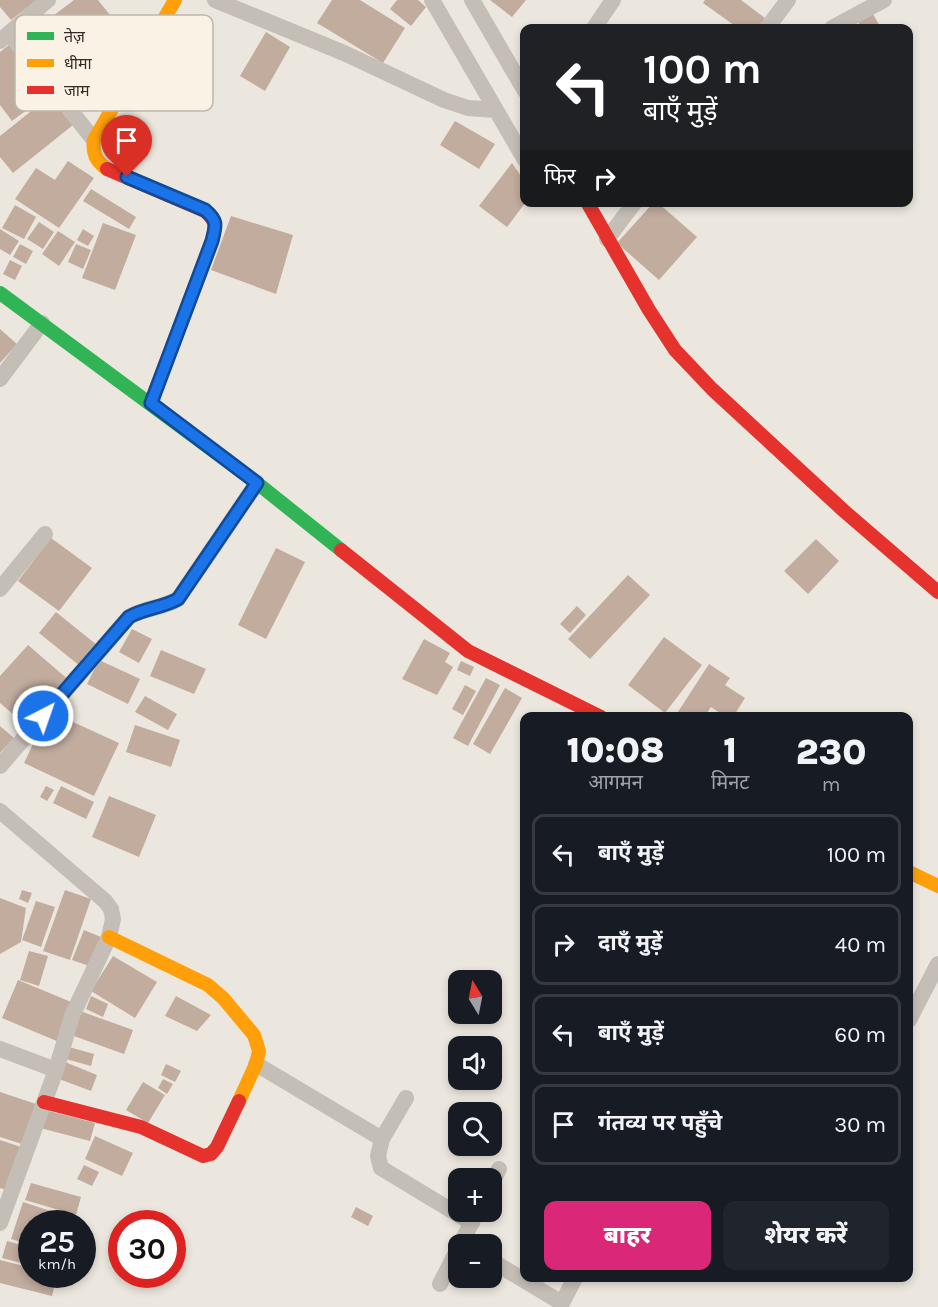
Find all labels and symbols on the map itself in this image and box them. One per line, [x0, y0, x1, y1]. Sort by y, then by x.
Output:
legend [15, 15, 213, 111]
text: तेज़ [64, 27, 86, 46]
text: धीमा [64, 54, 93, 73]
text: जाम [64, 81, 90, 100]
pin [101, 115, 152, 177]
position arrow [11, 684, 75, 748]
north arrow [448, 970, 502, 1024]
speed limit sign: 30 [108, 1210, 186, 1288]

